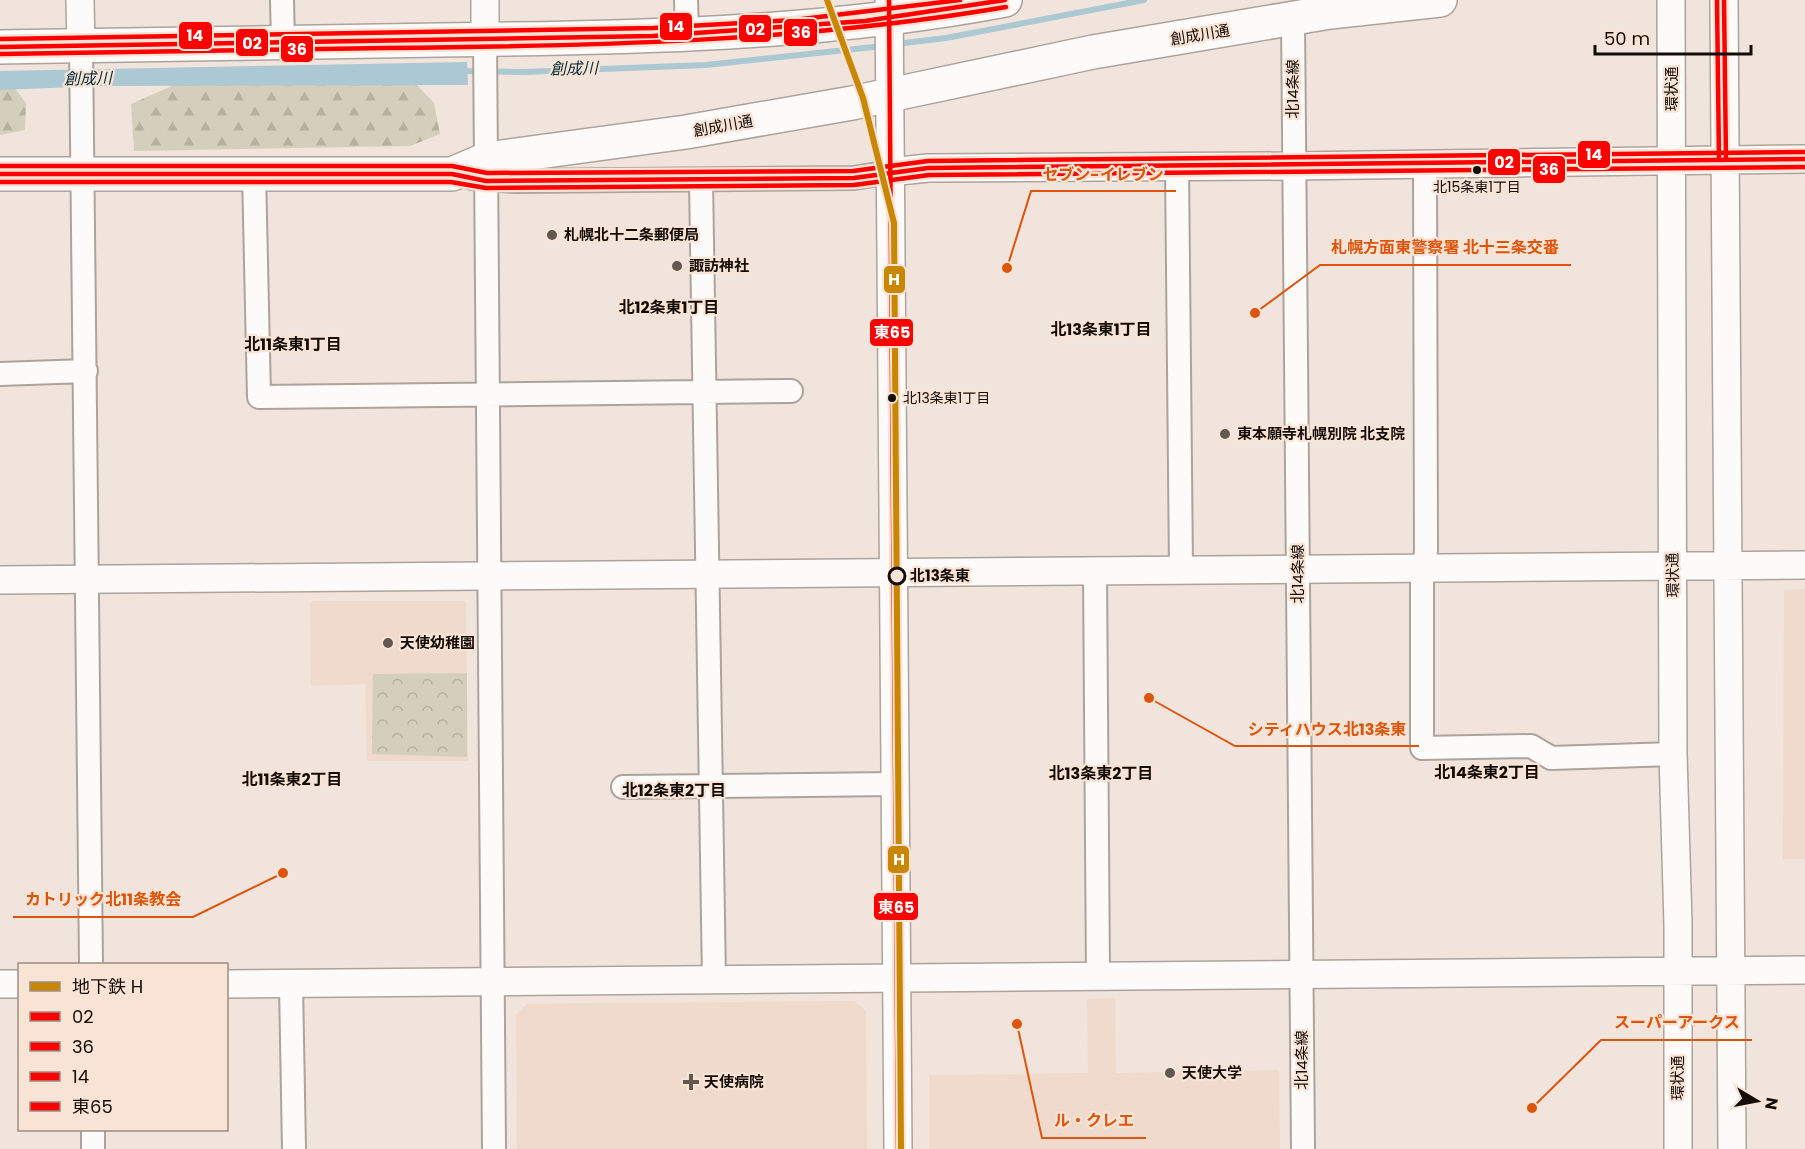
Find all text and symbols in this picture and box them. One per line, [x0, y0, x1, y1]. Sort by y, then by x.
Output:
line badge: 14 [659, 12, 693, 41]
line badge: 02 [738, 14, 772, 43]
text: 14 [668, 15, 685, 38]
text: 02 [745, 18, 765, 41]
line badge: 36 [783, 18, 818, 47]
scale bar [1595, 18, 1751, 56]
street label: 創成川通 [1169, 19, 1231, 50]
line badge: 14 [178, 21, 213, 50]
text: 36 [791, 21, 811, 44]
text: 14 [187, 24, 204, 47]
text: 50 m [1604, 26, 1650, 51]
line badge: 02 [235, 28, 269, 57]
text: 02 [242, 32, 262, 55]
line badge: 36 [280, 35, 314, 63]
text: 36 [287, 38, 307, 61]
water label: 創成川 [550, 57, 600, 80]
street label: 北14条線 [1282, 59, 1303, 119]
street label: 環状通 [1661, 66, 1682, 112]
water label: 創成川 [64, 67, 114, 90]
street label: 創成川通 [692, 110, 754, 141]
line badge: 14 [1577, 140, 1611, 169]
text: 14 [1586, 143, 1603, 166]
line badge: 02 [1487, 148, 1521, 176]
text: 02 [1494, 151, 1514, 174]
line badge: 36 [1532, 155, 1566, 184]
callout: セブン-イレブン [1031, 157, 1176, 191]
text: 36 [1539, 158, 1559, 181]
text: セブン-イレブン [1042, 163, 1164, 186]
marker: 北15条東1丁目 [1471, 164, 1483, 176]
place label: 北15条東1丁目 [1433, 177, 1521, 197]
place label: 札幌北十二条郵便局 [564, 224, 699, 245]
marker: 札幌北十二条郵便局 [545, 228, 559, 242]
callout: 札幌方面東警察署 北十三条交番 [1320, 231, 1571, 265]
text: 札幌方面東警察署 北十三条交番 [1331, 236, 1559, 259]
place label: 諏訪神社 [689, 255, 749, 276]
marker: 諏訪神社 [670, 259, 684, 273]
line badge: H [883, 265, 906, 294]
text: H [888, 268, 900, 291]
district label: 北12条東1丁目 [618, 296, 720, 319]
line badge: 東65 [869, 318, 914, 347]
district label: 北13条東1丁目 [1050, 318, 1152, 341]
text: 東65 [874, 321, 910, 344]
district label: 北11条東1丁目 [244, 333, 342, 356]
place label: 北13条東1丁目 [903, 388, 990, 408]
marker: 北13条東1丁目 [886, 392, 898, 404]
place label: 東本願寺札幌別院 北支院 [1237, 423, 1405, 444]
marker: 東本願寺札幌別院 北支院 [1218, 427, 1232, 441]
street label: 北14条線 [1287, 544, 1308, 604]
street label: 環状通 [1662, 552, 1683, 598]
place label: 北13条東 [910, 565, 970, 586]
marker: 北13条東 [888, 567, 906, 585]
place label: 天使幼稚園 [400, 632, 475, 653]
marker: 天使幼稚園 [381, 636, 395, 650]
callout: シティハウス北13条東 [1235, 712, 1419, 746]
text: シティハウス北13条東 [1248, 718, 1406, 741]
district label: 北14条東2丁目 [1434, 761, 1540, 784]
district label: 北13条東2丁目 [1049, 762, 1153, 785]
district label: 北11条東2丁目 [241, 768, 343, 791]
district label: 北12条東2丁目 [622, 779, 726, 802]
line badge: H [887, 845, 910, 874]
text: H [893, 848, 905, 871]
callout: カトリック北11条教会 [13, 883, 193, 917]
text: カトリック北11条教会 [25, 888, 181, 911]
line badge: 東65 [873, 892, 919, 921]
text: 東65 [878, 896, 914, 919]
legend [18, 963, 228, 1131]
text: 地下鉄 H [72, 974, 143, 999]
text: 02 [72, 1004, 94, 1029]
callout: スーパーアークス [1601, 1006, 1752, 1040]
text: スーパーアークス [1614, 1011, 1740, 1034]
street label: 北14条線 [1291, 1030, 1312, 1090]
text: 36 [72, 1034, 94, 1059]
street label: 環状通 [1667, 1055, 1688, 1101]
place label: 天使大学 [1182, 1062, 1242, 1083]
text: 14 [72, 1064, 89, 1089]
marker: 天使大学 [1163, 1066, 1177, 1080]
place label: 天使病院 [704, 1071, 764, 1092]
north arrow [1727, 1071, 1787, 1131]
marker: 天使病院 [682, 1073, 700, 1091]
text: 東65 [72, 1094, 113, 1119]
text: N [1759, 1096, 1784, 1111]
callout: ル・クレエ [1042, 1104, 1146, 1138]
text: ル・クレエ [1054, 1109, 1134, 1132]

